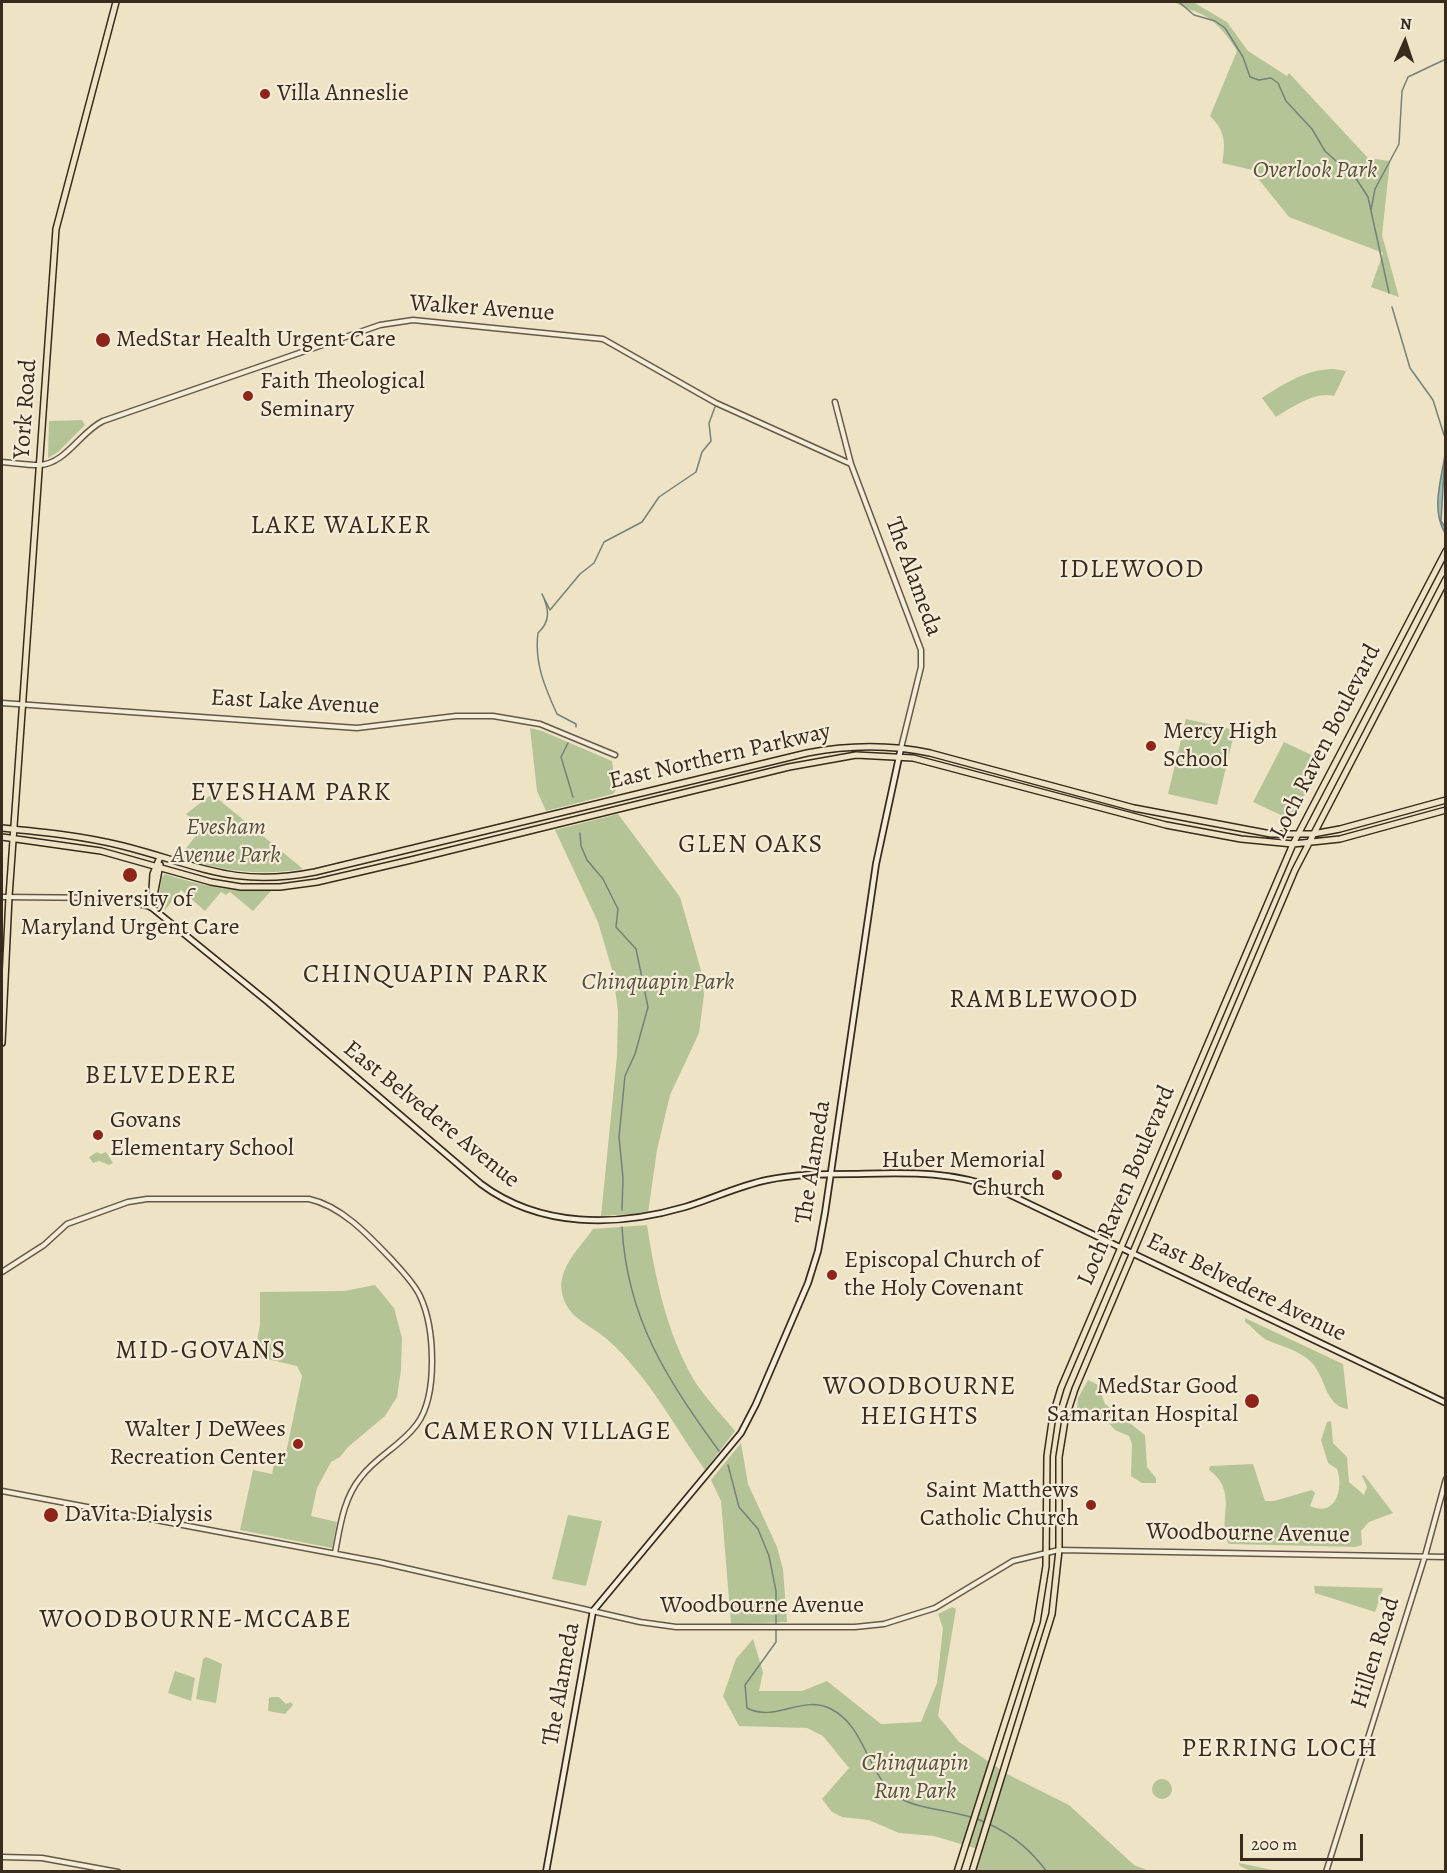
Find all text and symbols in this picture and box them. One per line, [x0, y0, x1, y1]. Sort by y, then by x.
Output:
north arrow [1375, 12, 1435, 72]
text: N [1400, 13, 1412, 35]
place label: Villa Anneslie [277, 80, 409, 108]
marker: Villa Anneslie [258, 87, 272, 101]
park label: Overlook Park [1253, 157, 1377, 185]
street label: Walker Avenue [409, 290, 555, 328]
place label: MedStar Health Urgent Care [116, 326, 396, 354]
marker: MedStar Health Urgent Care [94, 331, 112, 349]
street label: York Road [8, 358, 44, 460]
place label: Faith Theological Seminary [260, 368, 425, 424]
marker: Faith Theological Seminary [241, 389, 255, 403]
district label: LAKE WALKER [251, 511, 431, 543]
street label: The Alameda [878, 514, 948, 640]
district label: IDLEWOOD [1059, 555, 1205, 587]
street label: Loch Raven Boulevard [1264, 640, 1388, 844]
street label: East Lake Avenue [210, 684, 380, 722]
street label: East Northern Parkway [606, 717, 834, 797]
place label: Mercy High School [1163, 718, 1278, 774]
marker: Mercy High School [1144, 739, 1158, 753]
district label: EVESHAM PARK [190, 778, 392, 810]
park label: Evesham Avenue Park [171, 814, 281, 870]
district label: GLEN OAKS [678, 830, 824, 862]
marker: University of Maryland Urgent Care [121, 866, 139, 884]
place label: University of Maryland Urgent Care [21, 886, 239, 942]
district label: CHINQUAPIN PARK [303, 960, 549, 992]
park label: Chinquapin Park [582, 969, 734, 997]
district label: RAMBLEWOOD [949, 985, 1139, 1017]
street label: East Belvedere Avenue [337, 1035, 525, 1195]
district label: BELVEDERE [85, 1061, 237, 1093]
street label: Loch Raven Boulevard [1072, 1082, 1182, 1290]
street label: The Alameda [790, 1098, 838, 1226]
place label: Govans Elementary School [110, 1107, 294, 1163]
marker: Govans Elementary School [91, 1128, 105, 1142]
place label: Huber Memorial Church [882, 1147, 1045, 1203]
marker: Huber Memorial Church [1050, 1168, 1064, 1182]
street label: East Belvedere Avenue [1141, 1227, 1351, 1349]
place label: Episcopal Church of the Holy Covenant [844, 1247, 1041, 1303]
marker: Episcopal Church of the Holy Covenant [825, 1268, 839, 1282]
district label: MID-GOVANS [115, 1336, 287, 1368]
district label: WOODBOURNE HEIGHTS [823, 1372, 1017, 1434]
place label: MedStar Good Samaritan Hospital [1047, 1373, 1238, 1429]
marker: MedStar Good Samaritan Hospital [1243, 1392, 1261, 1410]
place label: Walter J DeWees Recreation Center [109, 1416, 286, 1472]
district label: CAMERON VILLAGE [424, 1417, 672, 1449]
marker: Walter J DeWees Recreation Center [291, 1437, 305, 1451]
place label: Saint Matthews Catholic Church [920, 1477, 1079, 1533]
marker: Saint Matthews Catholic Church [1084, 1498, 1098, 1512]
place label: DaVita Dialysis [64, 1501, 213, 1529]
marker: DaVita Dialysis [42, 1506, 60, 1524]
street label: Woodbourne Avenue [1146, 1518, 1350, 1550]
street label: Woodbourne Avenue [660, 1592, 864, 1620]
street label: Hillen Road [1345, 1594, 1407, 1712]
district label: WOODBOURNE-MCCABE [40, 1605, 352, 1637]
street label: The Alameda [537, 1620, 587, 1748]
district label: PERRING LOCH [1181, 1734, 1379, 1766]
park label: Chinquapin Run Park [861, 1750, 969, 1806]
scale bar [1243, 1822, 1366, 1860]
text: 200 m [1251, 1832, 1297, 1856]

